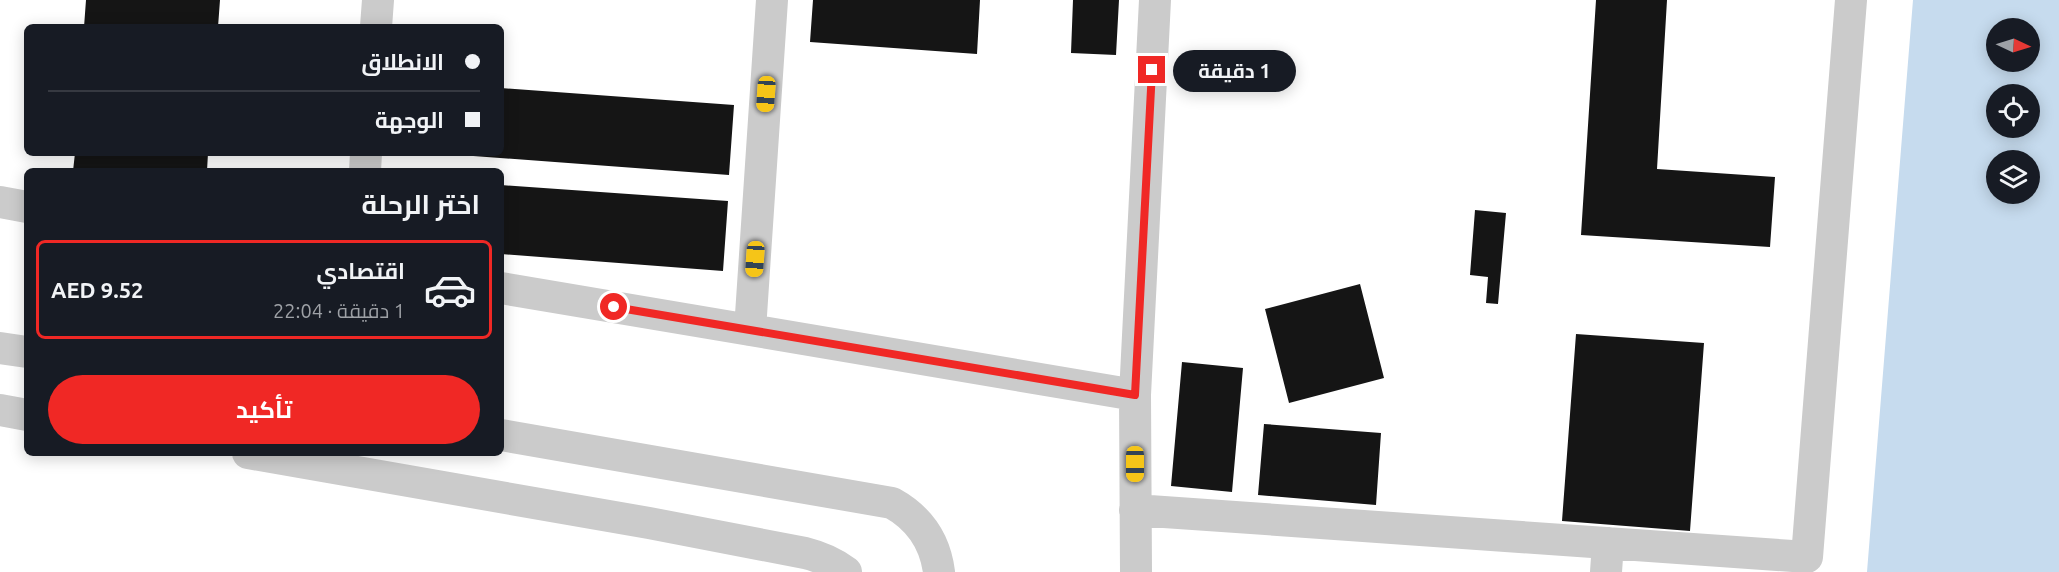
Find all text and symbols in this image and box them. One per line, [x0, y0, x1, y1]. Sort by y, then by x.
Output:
north arrow [1986, 18, 2040, 72]
map controls [1986, 18, 2040, 204]
text: الانطلاق [361, 49, 444, 74]
callout: 1 دقيقة [1173, 49, 1296, 91]
route end [1138, 56, 1165, 83]
text: 1 دقيقة [1198, 59, 1271, 82]
car [756, 75, 776, 113]
button: locate [1986, 84, 2040, 138]
text: الوجهة [375, 107, 444, 132]
button: layers [1986, 150, 2040, 204]
text: اختر الرحلة [361, 189, 480, 219]
car [745, 240, 765, 278]
text: اقتصادي [316, 258, 405, 283]
icon: car [423, 263, 477, 317]
text: AED 9.52 [51, 277, 143, 302]
route start [600, 293, 627, 320]
text: 1 دقيقة · 22:04 [273, 299, 405, 322]
button: تأكيد [48, 375, 480, 444]
car [1126, 446, 1144, 482]

